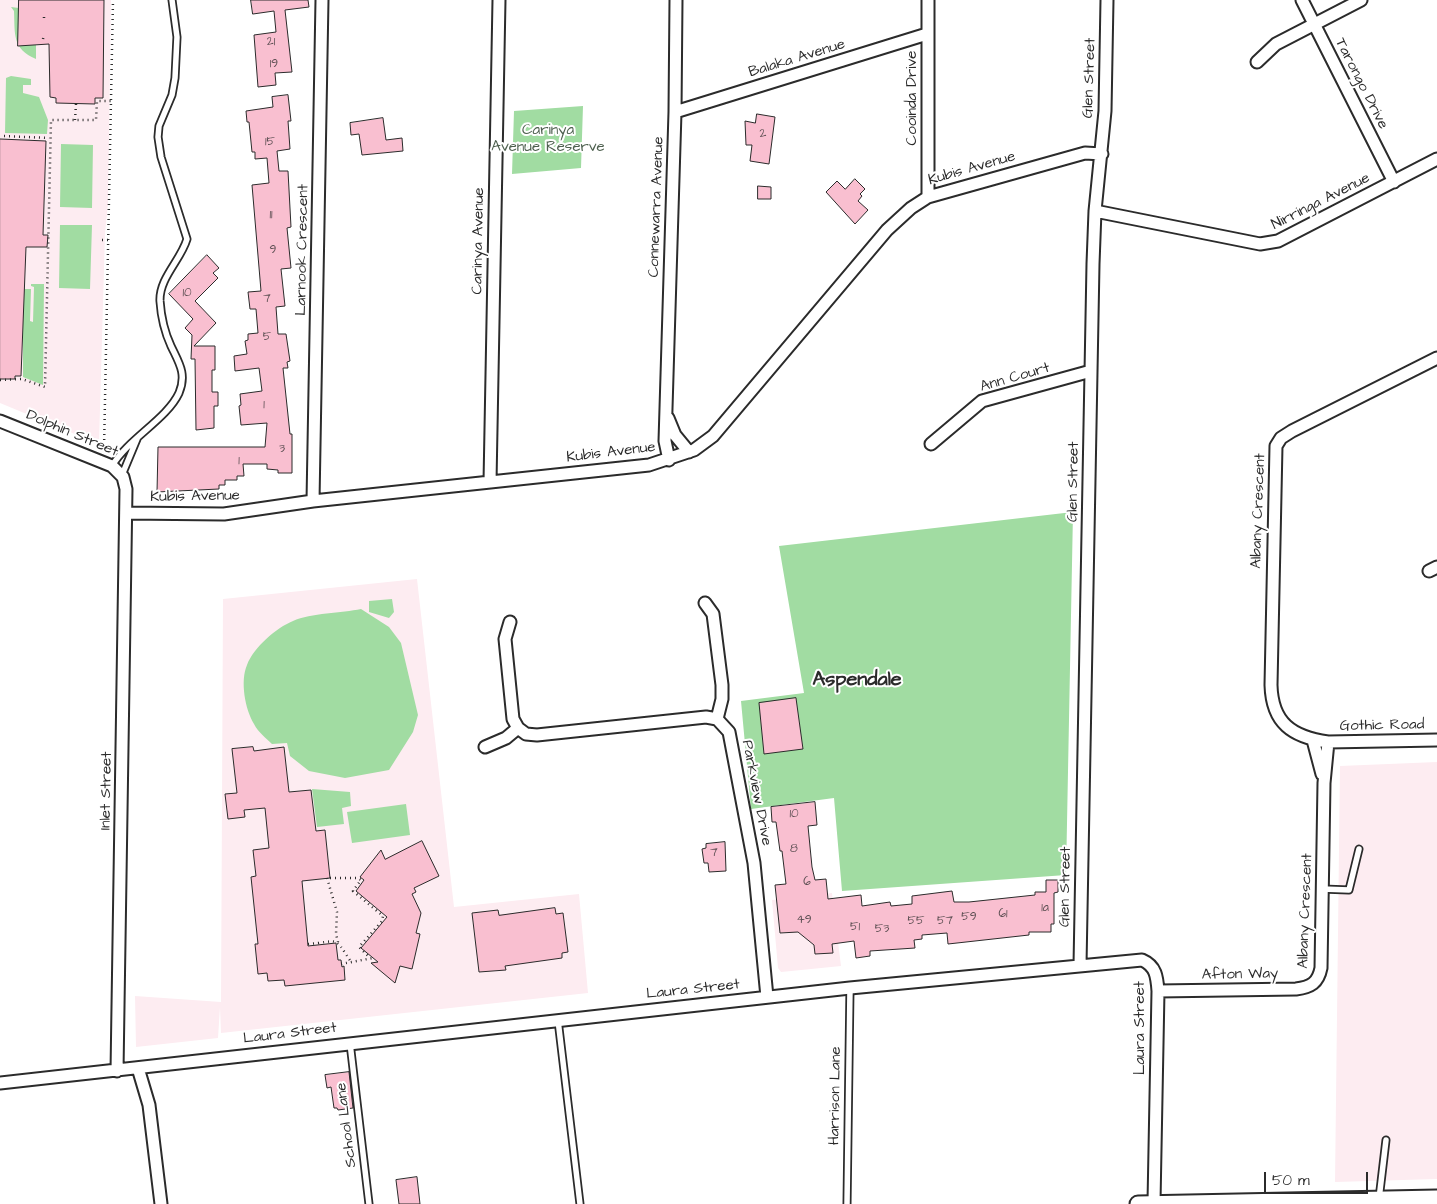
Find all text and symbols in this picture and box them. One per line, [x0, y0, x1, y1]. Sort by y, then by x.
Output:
house number: 21 [267, 35, 275, 49]
street label: Balaka Avenue [747, 36, 847, 82]
street label: Tarongo Drive [1330, 36, 1392, 132]
street label: Glen Street [1080, 37, 1100, 119]
street label: Cooinda Drive [904, 51, 922, 145]
house number: 19 [270, 57, 278, 71]
park label: Carinya Avenue Reserve [491, 122, 605, 157]
house number: 2 [760, 127, 766, 141]
house number: 15 [265, 135, 275, 149]
street label: Connewarra Avenue [646, 136, 668, 278]
street label: Kubis Avenue [926, 148, 1018, 190]
street label: Nirringa Avenue [1269, 169, 1373, 235]
street label: Larnook Crescent [293, 184, 313, 316]
street label: Carinya Avenue [469, 187, 489, 295]
house number: 11 [269, 208, 273, 222]
house number: 9 [270, 243, 276, 257]
house number: 10 [182, 286, 192, 300]
house number: 7 [263, 292, 271, 306]
house number: 5 [263, 330, 271, 344]
street label: Ann Court [978, 359, 1052, 397]
house number: 1 [263, 398, 265, 412]
street label: Dolphin Street [23, 407, 121, 461]
street label: Kubis Avenue [565, 439, 657, 467]
house number: 3 [279, 442, 285, 456]
street label: Glen Street [1064, 442, 1084, 522]
street label: Albany Crescent [1248, 453, 1270, 569]
house number: 1 [238, 454, 240, 468]
street label: Kubis Avenue [150, 487, 240, 507]
district label: Aspendale [812, 669, 902, 693]
street label: Gothic Road [1340, 716, 1424, 736]
street label: Parkview Drive [737, 739, 775, 847]
street label: Inlet Street [97, 752, 117, 830]
house number: 10 [789, 807, 799, 821]
house number: 8 [790, 842, 798, 856]
house number: 7 [710, 846, 718, 860]
street label: Glen Street [1056, 847, 1076, 927]
street label: Albany Crescent [1295, 853, 1317, 969]
house number: 6 [803, 875, 811, 889]
house number: 1a [1041, 901, 1049, 915]
house number: 61 [998, 907, 1008, 921]
house number: 59 [961, 910, 977, 924]
house number: 49 [796, 913, 812, 927]
house number: 55 [908, 914, 924, 928]
house number: 57 [937, 914, 953, 928]
house number: 51 [850, 920, 860, 934]
house number: 53 [875, 922, 889, 936]
street label: Afton Way [1202, 965, 1278, 985]
street label: Laura Street [645, 976, 741, 1004]
street label: Laura Street [1132, 981, 1150, 1075]
street label: Laura Street [242, 1019, 338, 1049]
street label: Harrison Lane [826, 1047, 846, 1145]
street label: School Lane [333, 1082, 361, 1168]
scale bar [1267, 1162, 1371, 1194]
text: 50 m [1272, 1170, 1310, 1191]

